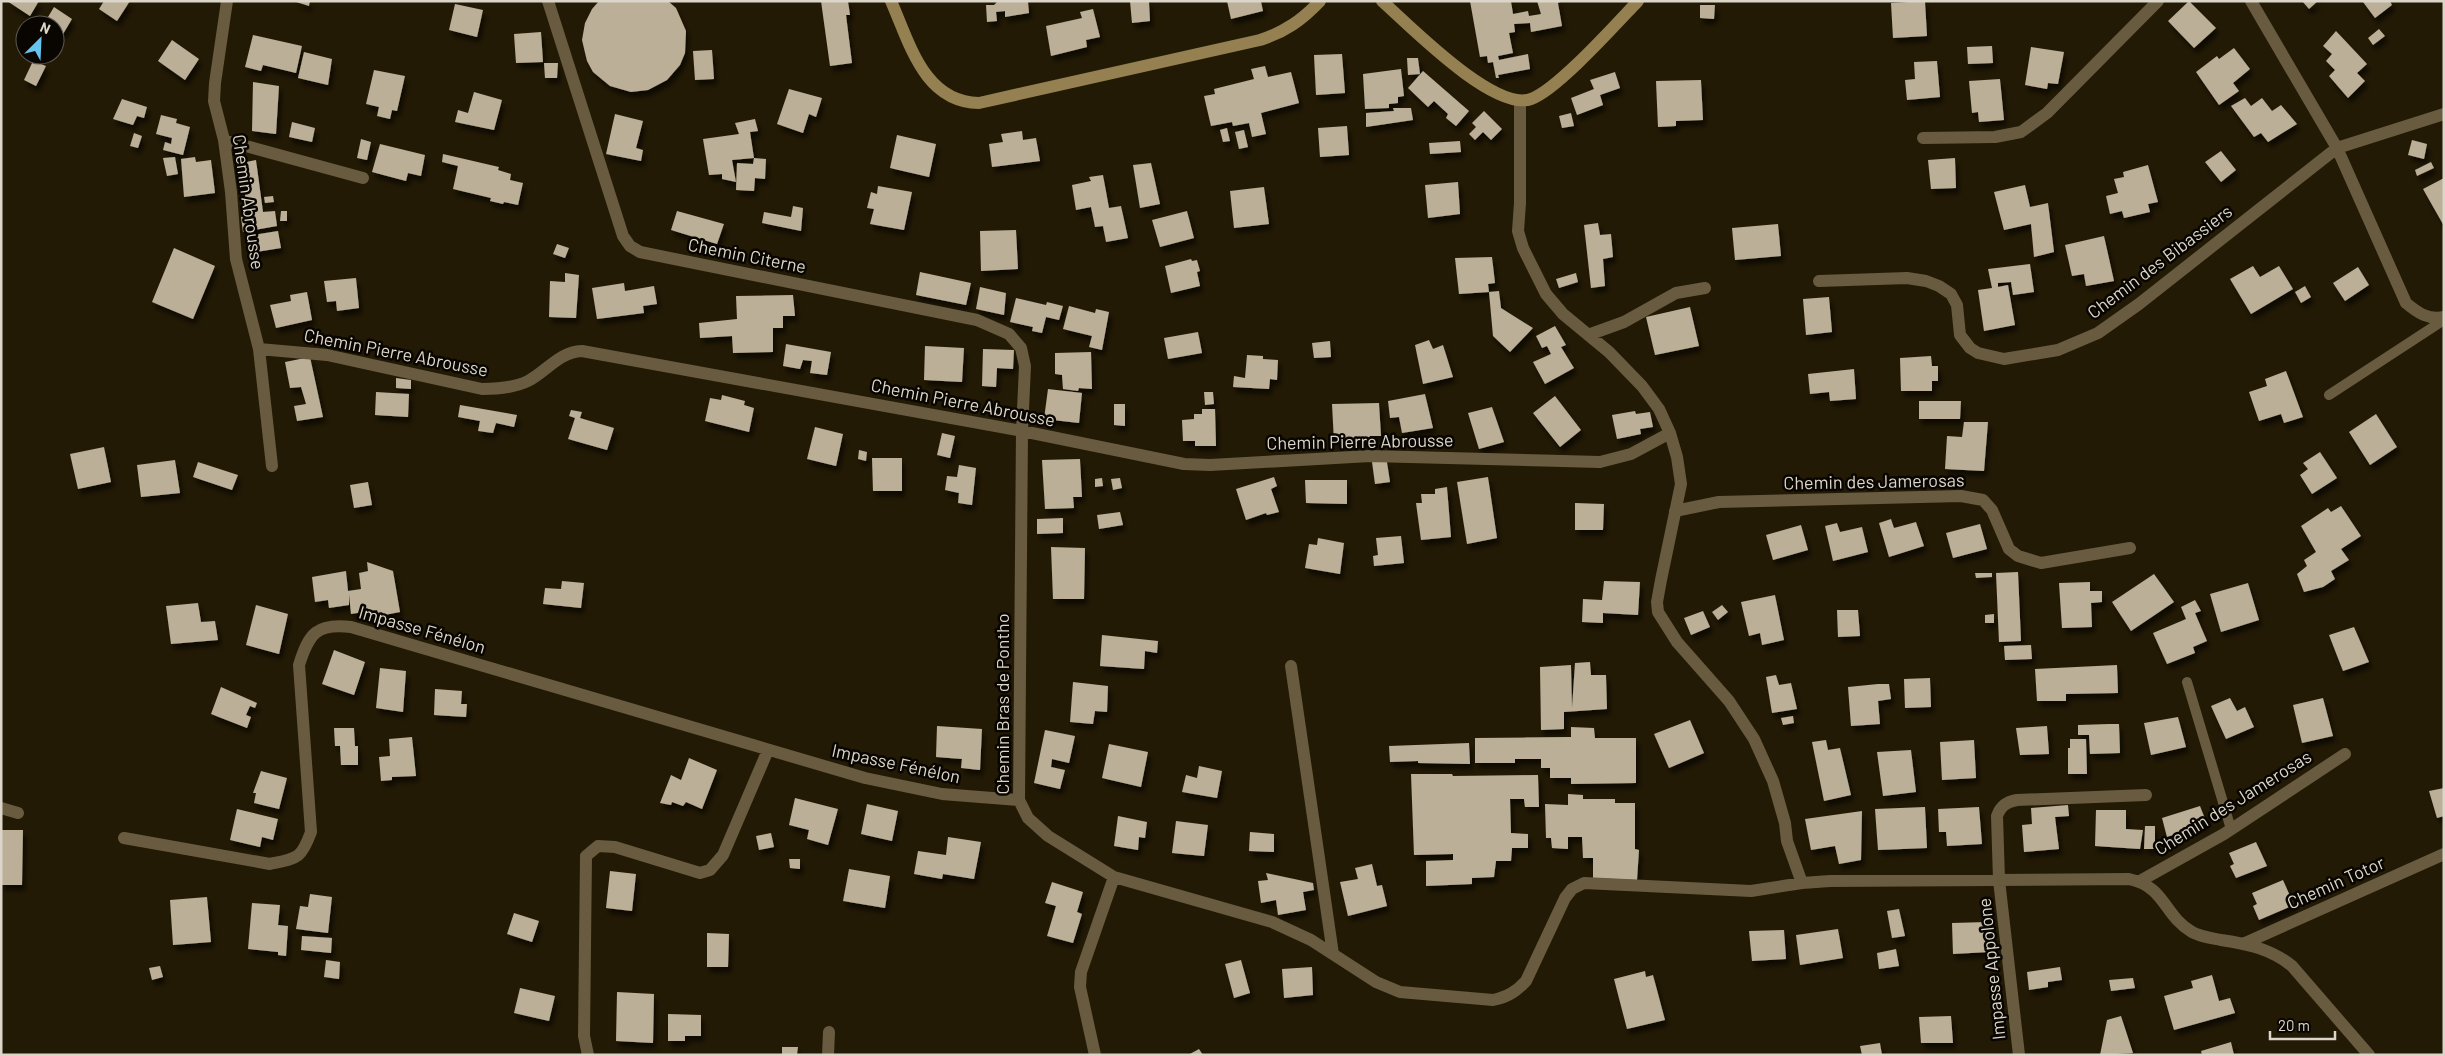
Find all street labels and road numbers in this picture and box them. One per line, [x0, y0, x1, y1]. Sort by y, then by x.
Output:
street label: Chemin Abrousse [229, 133, 269, 271]
street label: Chemin des Bibassiers [2083, 200, 2236, 323]
street label: Chemin Citerne [686, 233, 808, 277]
street label: Chemin Pierre Abrousse [302, 323, 490, 381]
street label: Chemin Pierre Abrousse [869, 373, 1057, 431]
street label: Chemin Pierre Abrousse [1266, 428, 1454, 454]
street label: Chemin des Jamerosas [1783, 468, 1965, 494]
street label: Impasse Fénélon [356, 600, 488, 658]
street label: Chemin Bras de Pontho [991, 614, 1013, 794]
street label: Impasse Fénélon [830, 739, 962, 787]
street label: Chemin des Jamerosas [2150, 745, 2315, 859]
street label: Chemin Totor [2284, 851, 2388, 913]
street label: Impasse Appolone [1973, 897, 2009, 1041]

